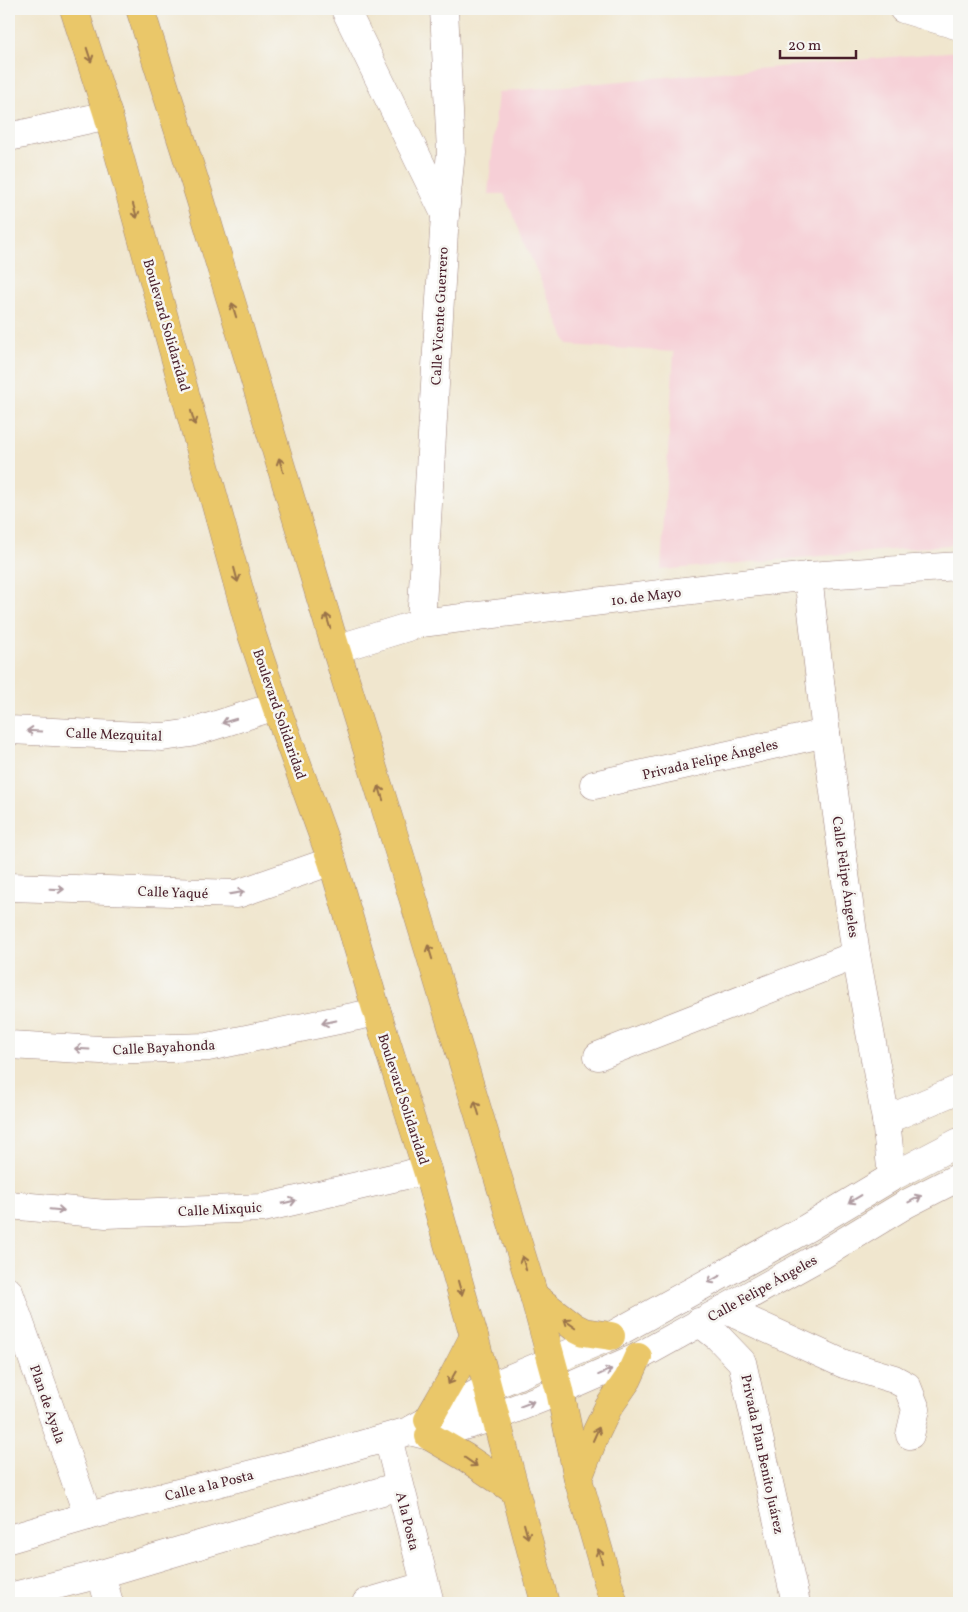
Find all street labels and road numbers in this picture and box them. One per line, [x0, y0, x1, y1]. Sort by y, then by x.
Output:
street label: Calle Vicente Guerrero [427, 246, 454, 386]
street label: Boulevard Solidaridad [138, 257, 194, 394]
street label: 1o. de Mayo [610, 584, 682, 611]
street label: Boulevard Solidaridad [247, 647, 310, 782]
street label: Calle Mezquital [66, 724, 162, 747]
street label: Privada Felipe Ángeles [641, 736, 780, 785]
street label: Calle Felipe Ángeles [827, 815, 862, 939]
street label: Calle Yaqué [137, 883, 209, 904]
street label: Boulevard Solidaridad [372, 1031, 433, 1168]
street label: Calle Bayahonda [112, 1036, 216, 1061]
street label: Calle Mixquic [178, 1199, 263, 1222]
street label: Calle Felipe Ángeles [705, 1251, 821, 1327]
street label: Plan de Ayala [24, 1362, 69, 1447]
street label: Privada Plan Benito Juárez [735, 1373, 788, 1536]
street label: Calle a la Posta [163, 1466, 256, 1507]
street label: A la Posta [390, 1490, 423, 1553]

